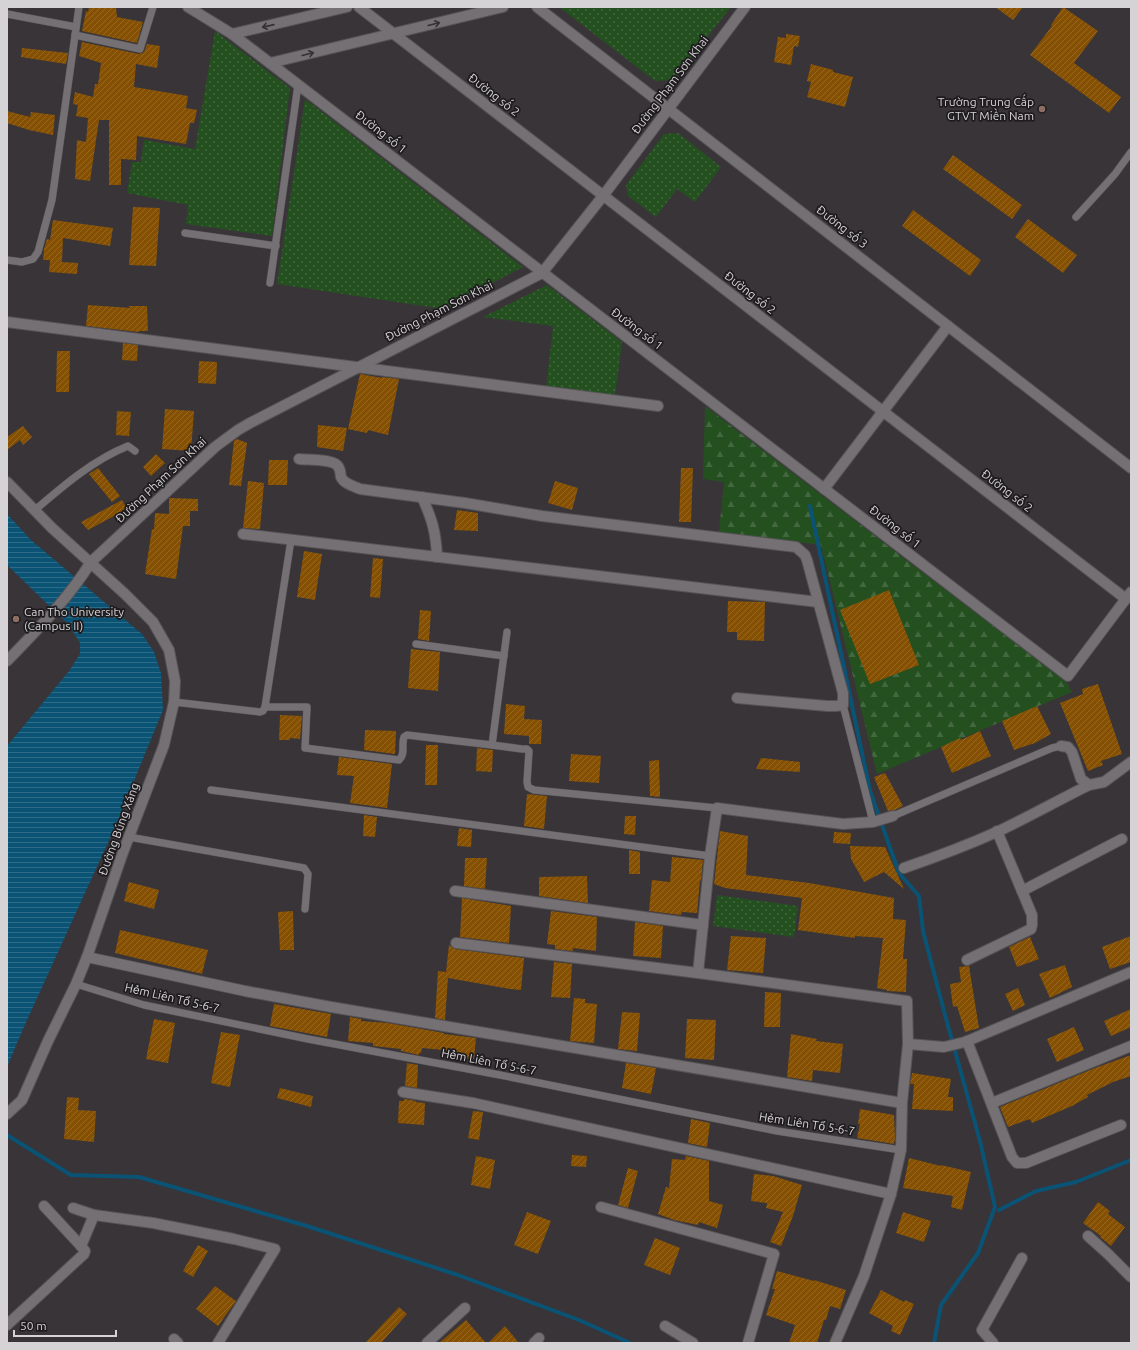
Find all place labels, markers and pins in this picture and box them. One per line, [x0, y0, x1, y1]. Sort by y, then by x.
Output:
place label: Trường Trung Cấp GTVT Miền Nam [938, 94, 1034, 122]
marker: Trường Trung Cấp GTVT Miền Nam [1037, 104, 1047, 114]
place label: Can Tho University (Campus II) [24, 605, 124, 633]
marker: Can Tho University (Campus II) [11, 614, 21, 624]

